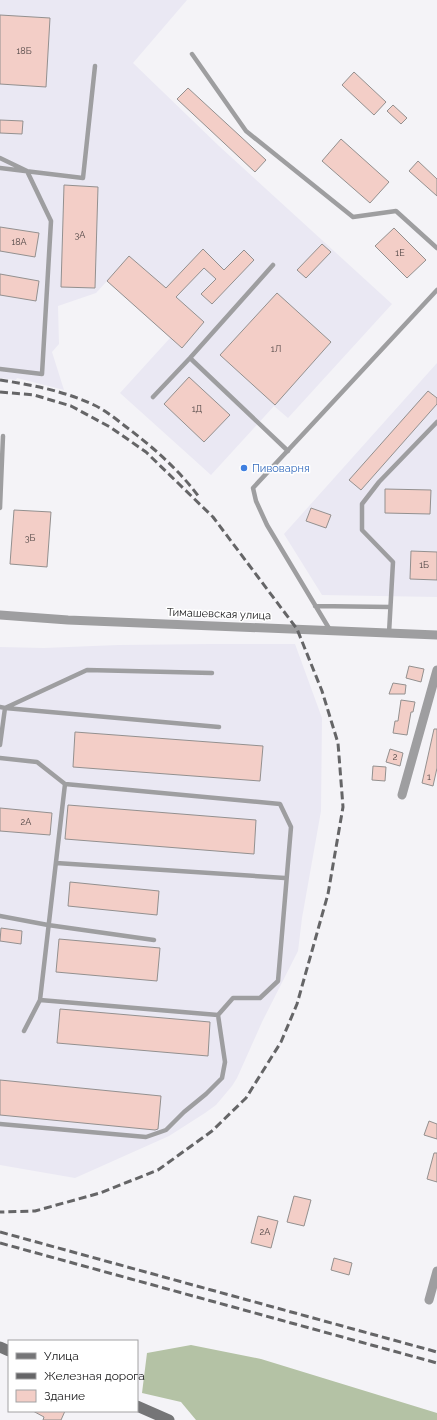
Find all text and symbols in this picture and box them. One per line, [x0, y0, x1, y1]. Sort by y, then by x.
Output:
house number: 18Б [16, 46, 32, 56]
house number: 3А [75, 230, 85, 240]
house number: 18А [11, 237, 27, 247]
house number: 1Е [395, 248, 405, 258]
house number: 1Л [271, 344, 281, 354]
house number: 1Д [192, 404, 203, 414]
place label: Пивоварня [252, 462, 310, 475]
marker: Пивоварня [239, 463, 249, 473]
house number: 3Б [25, 533, 35, 543]
house number: 1Б [419, 560, 429, 570]
street label: Тимашевская улица [167, 606, 271, 622]
house number: 2 [393, 752, 398, 762]
house number: 1 [427, 772, 431, 782]
house number: 2А [21, 817, 31, 827]
house number: 2А [260, 1227, 270, 1237]
legend [8, 1340, 138, 1412]
text: Улица [44, 1349, 79, 1363]
text: Железная дорога [44, 1369, 145, 1383]
text: Здание [44, 1389, 85, 1403]

